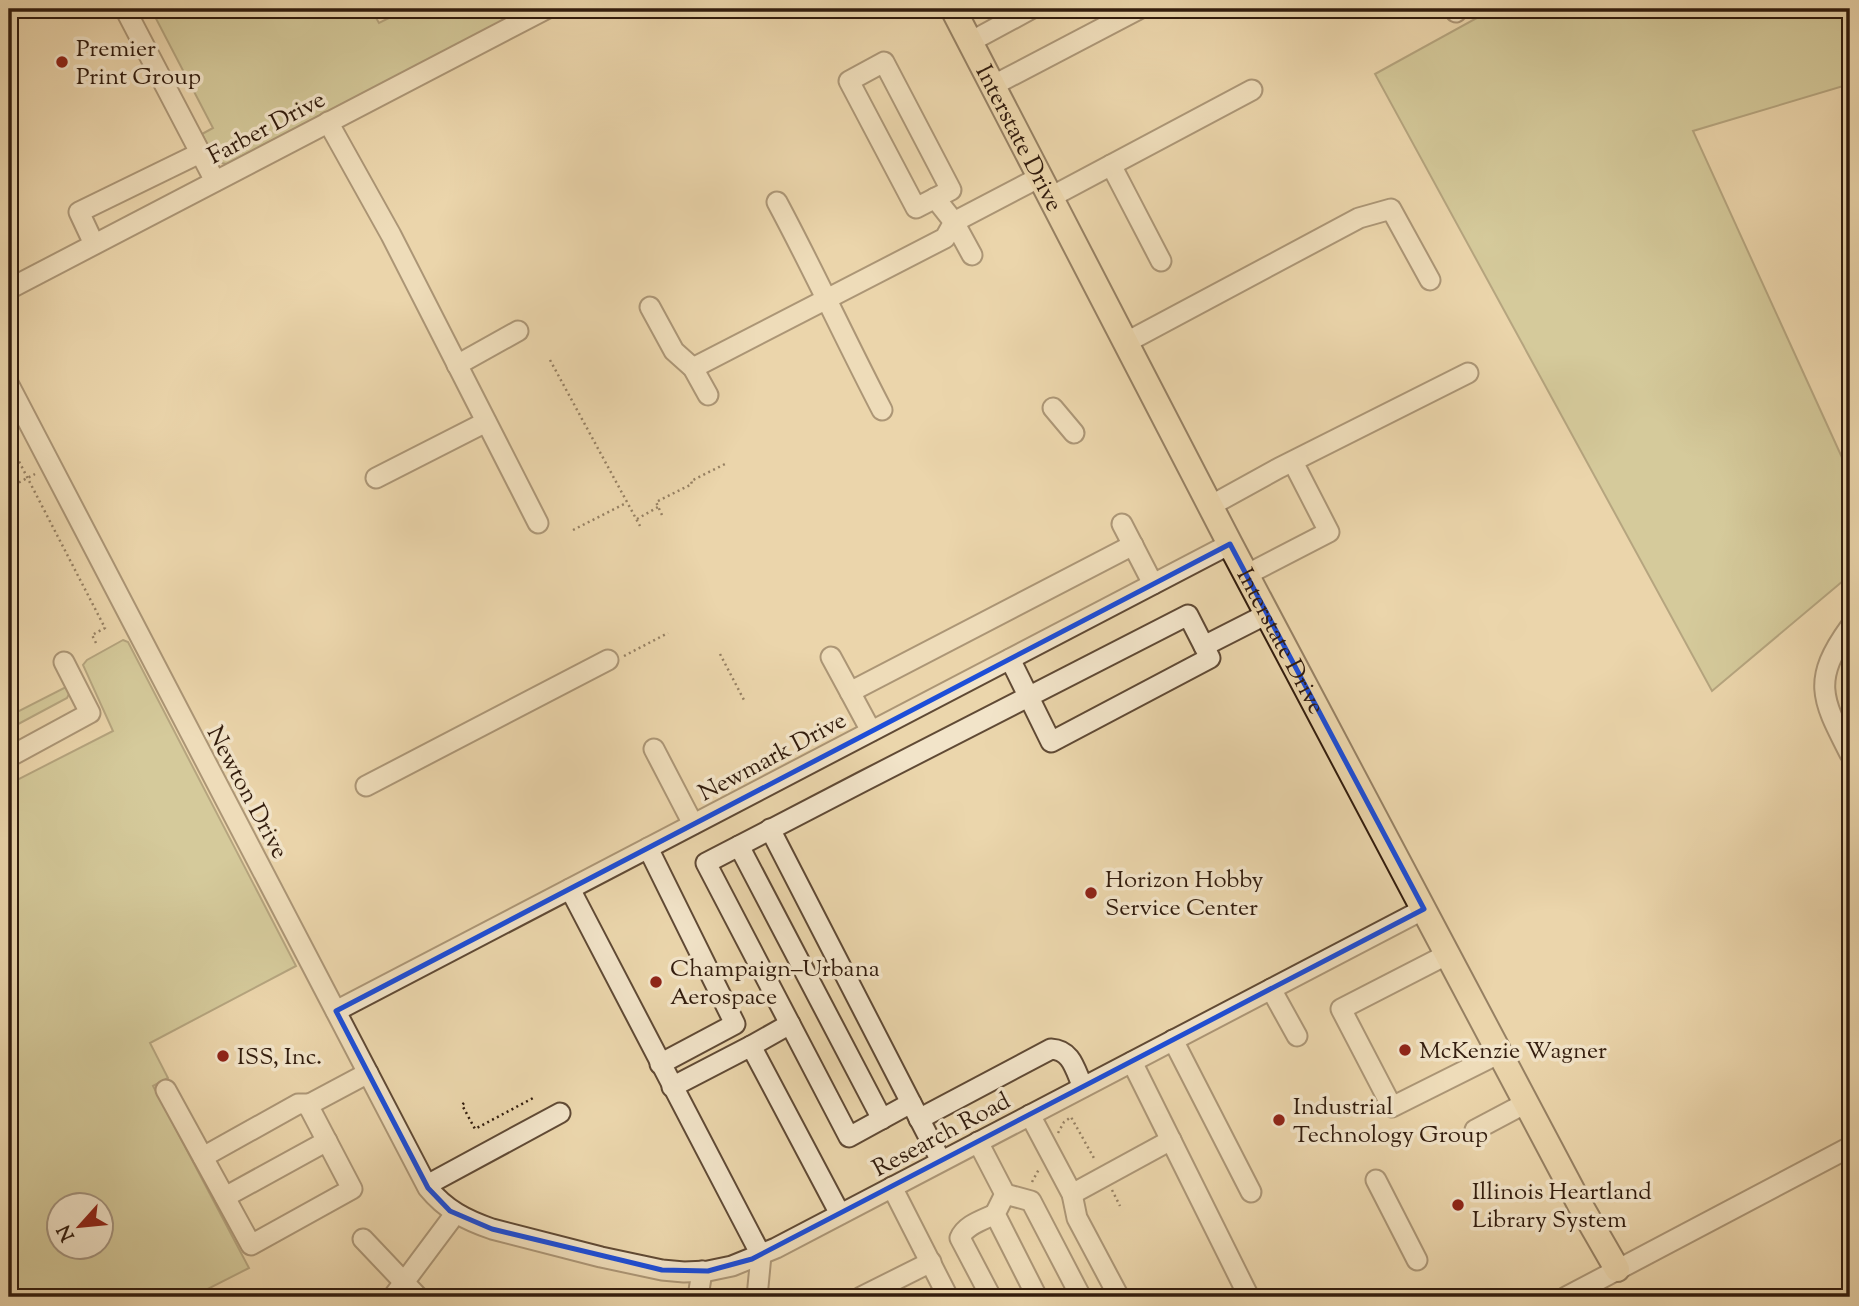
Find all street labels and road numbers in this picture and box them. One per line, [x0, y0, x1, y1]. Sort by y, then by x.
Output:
street label: Interstate Drive [966, 59, 1070, 218]
street label: Farber Drive [202, 84, 332, 174]
street label: Interstate Drive [1227, 563, 1332, 721]
street label: Newmark Drive [693, 704, 853, 811]
street label: Newton Drive [197, 721, 296, 865]
street label: Research Road [867, 1085, 1017, 1186]

